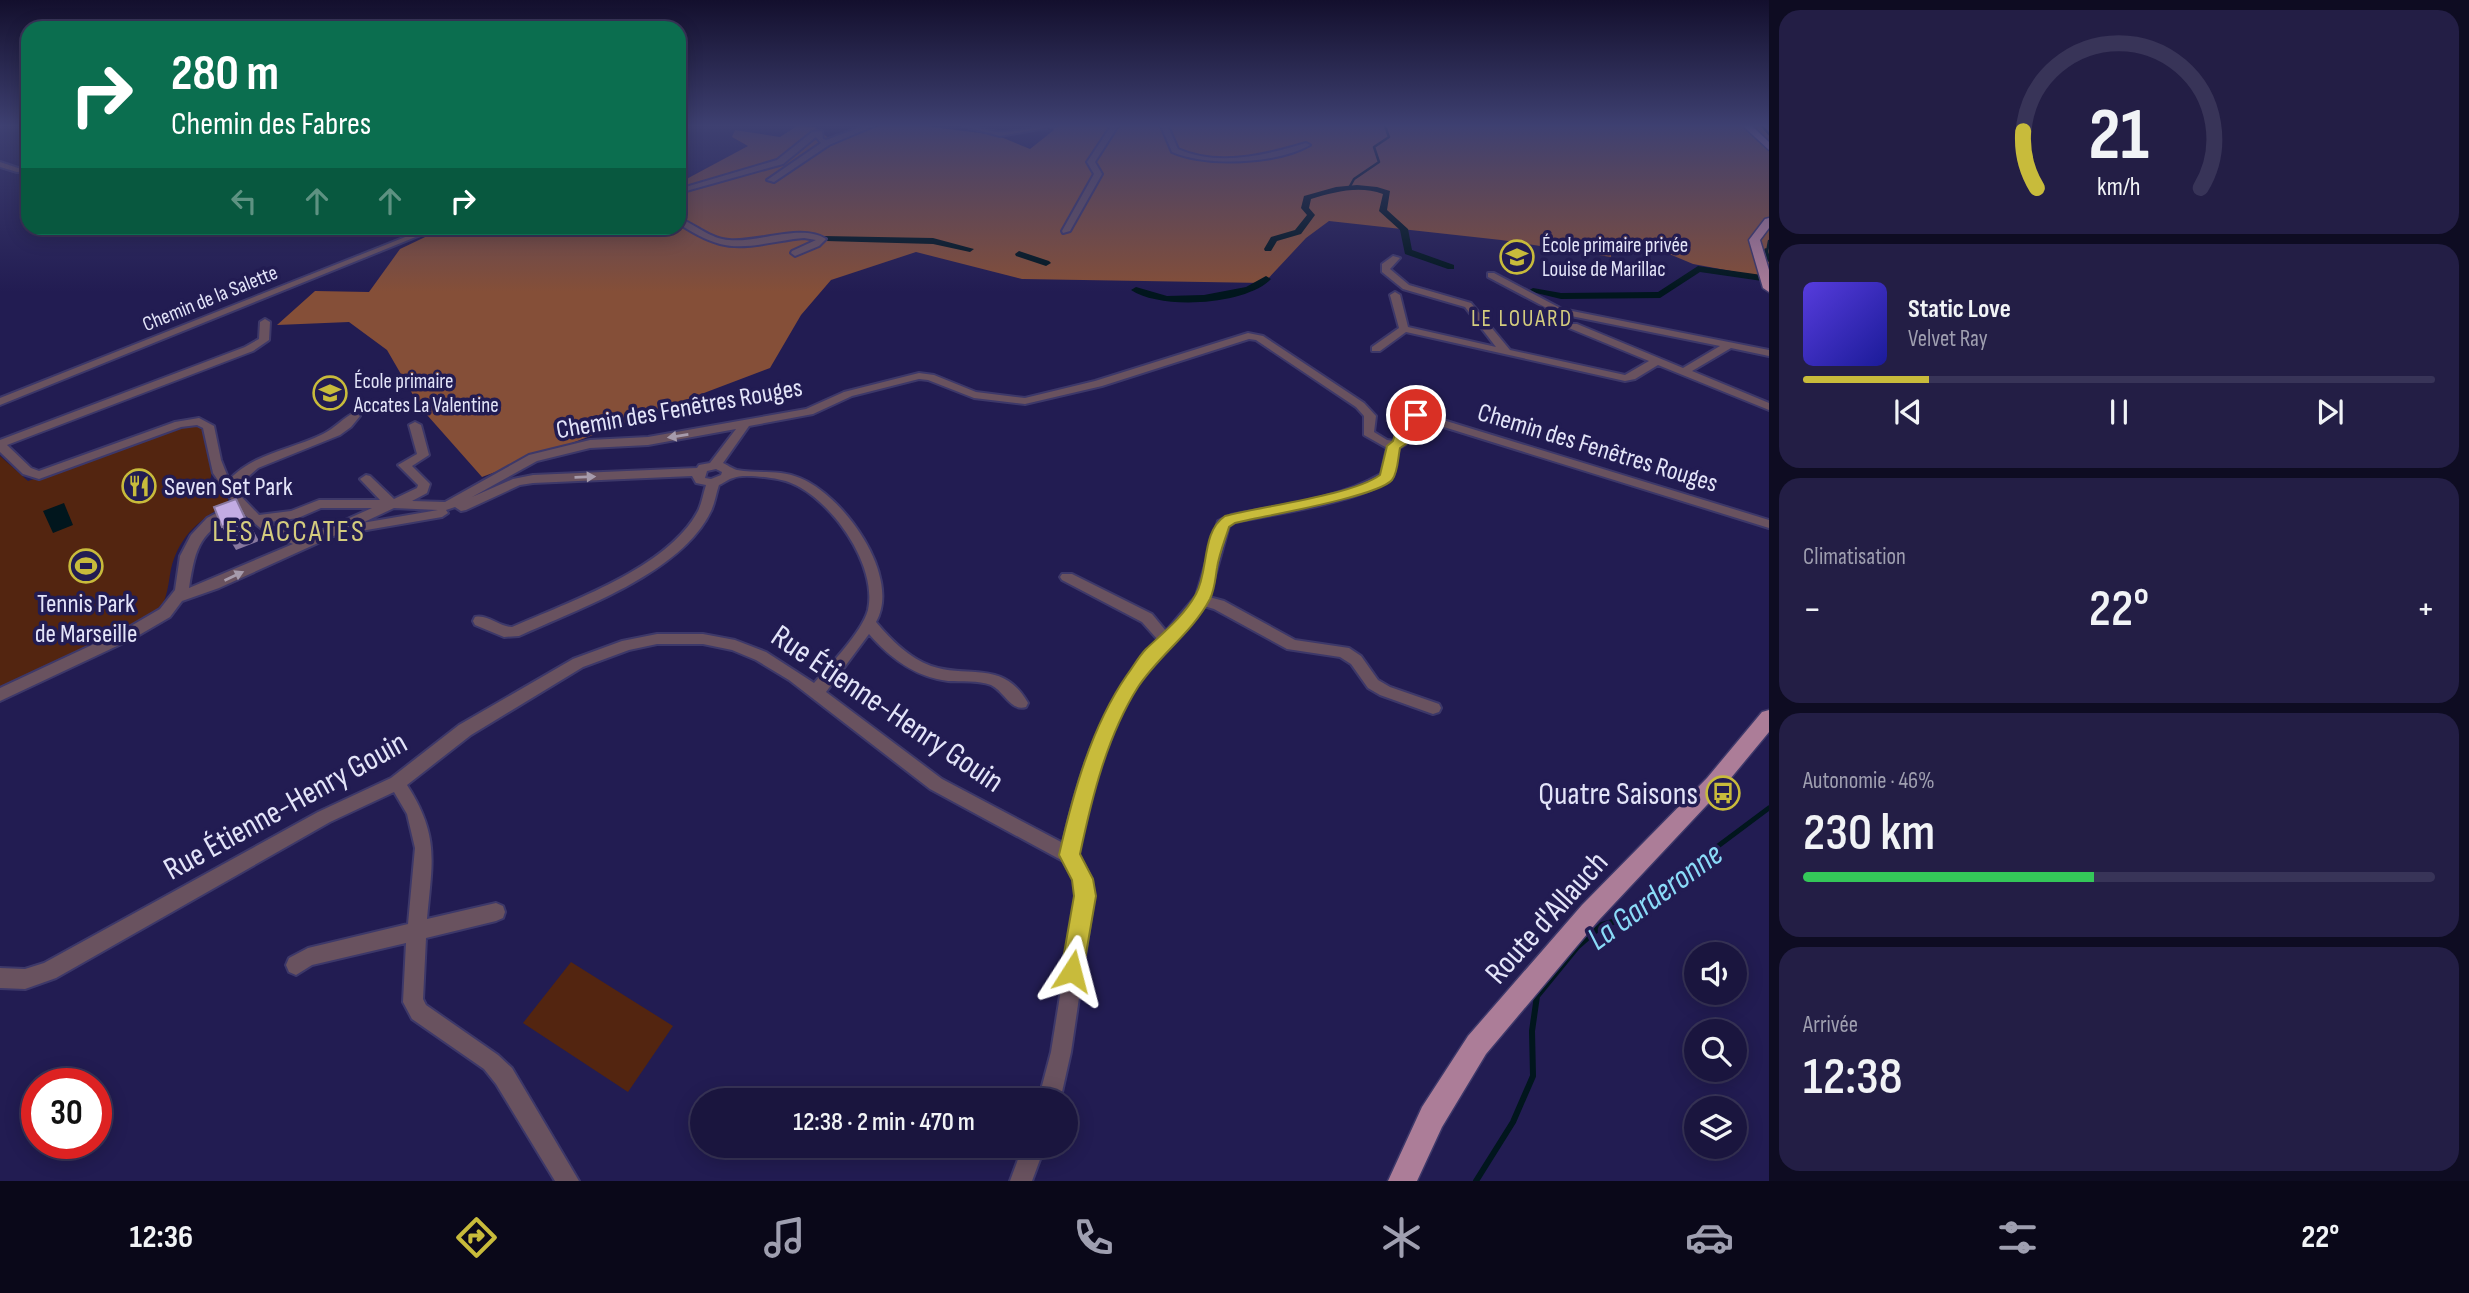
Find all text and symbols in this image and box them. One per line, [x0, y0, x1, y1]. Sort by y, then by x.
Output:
text: 280 m [171, 45, 279, 104]
icon: right [56, 49, 147, 140]
text: 21 [2089, 92, 2149, 180]
text: Chemin des Fabres [171, 105, 371, 144]
text: km/h [2097, 172, 2141, 203]
icon: left [225, 182, 263, 220]
icon: ahead [298, 182, 336, 220]
icon: ahead [371, 182, 409, 220]
icon: right [444, 182, 482, 220]
place label: École primaire privée Louise de Marillac [1542, 233, 1688, 282]
school or university icon: École primaire privée Louise de Marillac [1498, 238, 1536, 276]
street label: Chemin de la Salette [139, 260, 281, 337]
text: Static Love [1908, 294, 2011, 325]
district label: LE LOUARD [1471, 305, 1573, 333]
text: Velvet Ray [1908, 325, 1988, 353]
place label: École primaire Accates La Valentine [353, 369, 499, 418]
street label: Chemin des Fenêtres Rouges [554, 373, 805, 446]
school or university icon: École primaire Accates La Valentine [311, 374, 349, 412]
pin [1386, 385, 1446, 445]
icon: previous [1889, 393, 1927, 431]
icon: pause [2100, 393, 2138, 431]
icon: next [2311, 393, 2349, 431]
icon: arrive [1397, 396, 1435, 434]
street label: Chemin des Fenêtres Rouges [1474, 397, 1721, 500]
one-way arrow [667, 431, 689, 442]
restaurant icon: Seven Set Park [120, 467, 158, 505]
one-way arrow [574, 471, 596, 482]
place label: Seven Set Park [164, 472, 293, 503]
district label: LES ACCATES [212, 514, 366, 550]
text: Climatisation [1803, 543, 1906, 571]
sports icon: Tennis Park de Marseille [67, 547, 105, 585]
one-way arrow [224, 570, 244, 582]
text: 22° [2089, 578, 2149, 641]
text: − [1803, 587, 1822, 632]
text: + [2416, 587, 2435, 632]
place label: Tennis Park de Marseille [35, 589, 137, 650]
street label: Rue Étienne-Henry Gouin [763, 617, 1011, 801]
street label: Rue Étienne-Henry Gouin [157, 723, 414, 889]
text: Autonomie · 46% [1803, 767, 1935, 795]
bus stop icon: Quatre Saisons [1704, 774, 1742, 812]
place label: Quatre Saisons [1538, 775, 1698, 814]
text: 230 km [1803, 802, 1935, 865]
water label: La Garderonne [1580, 834, 1731, 959]
street label: Route d'Allauch [1477, 844, 1617, 992]
position arrow [1035, 934, 1109, 1008]
map controls [1684, 942, 1747, 1159]
button: sound [1684, 942, 1747, 1005]
text: Arrivée [1803, 1011, 1858, 1039]
button: search [1684, 1019, 1747, 1082]
text: 12:38 [1803, 1046, 1903, 1109]
speed limit sign: 30 [21, 1068, 112, 1159]
button: layers [1684, 1096, 1747, 1159]
text: 12:38 · 2 min · 470 m [793, 1107, 975, 1138]
icon: directions [452, 1213, 501, 1262]
icon: music [760, 1213, 809, 1262]
icon: phone [1069, 1213, 1118, 1262]
icon: climate [1377, 1213, 1426, 1262]
icon: car [1685, 1213, 1734, 1262]
icon: filters [1993, 1213, 2042, 1262]
text: 12:36 [130, 1218, 193, 1257]
text: 22° [2301, 1218, 2339, 1257]

